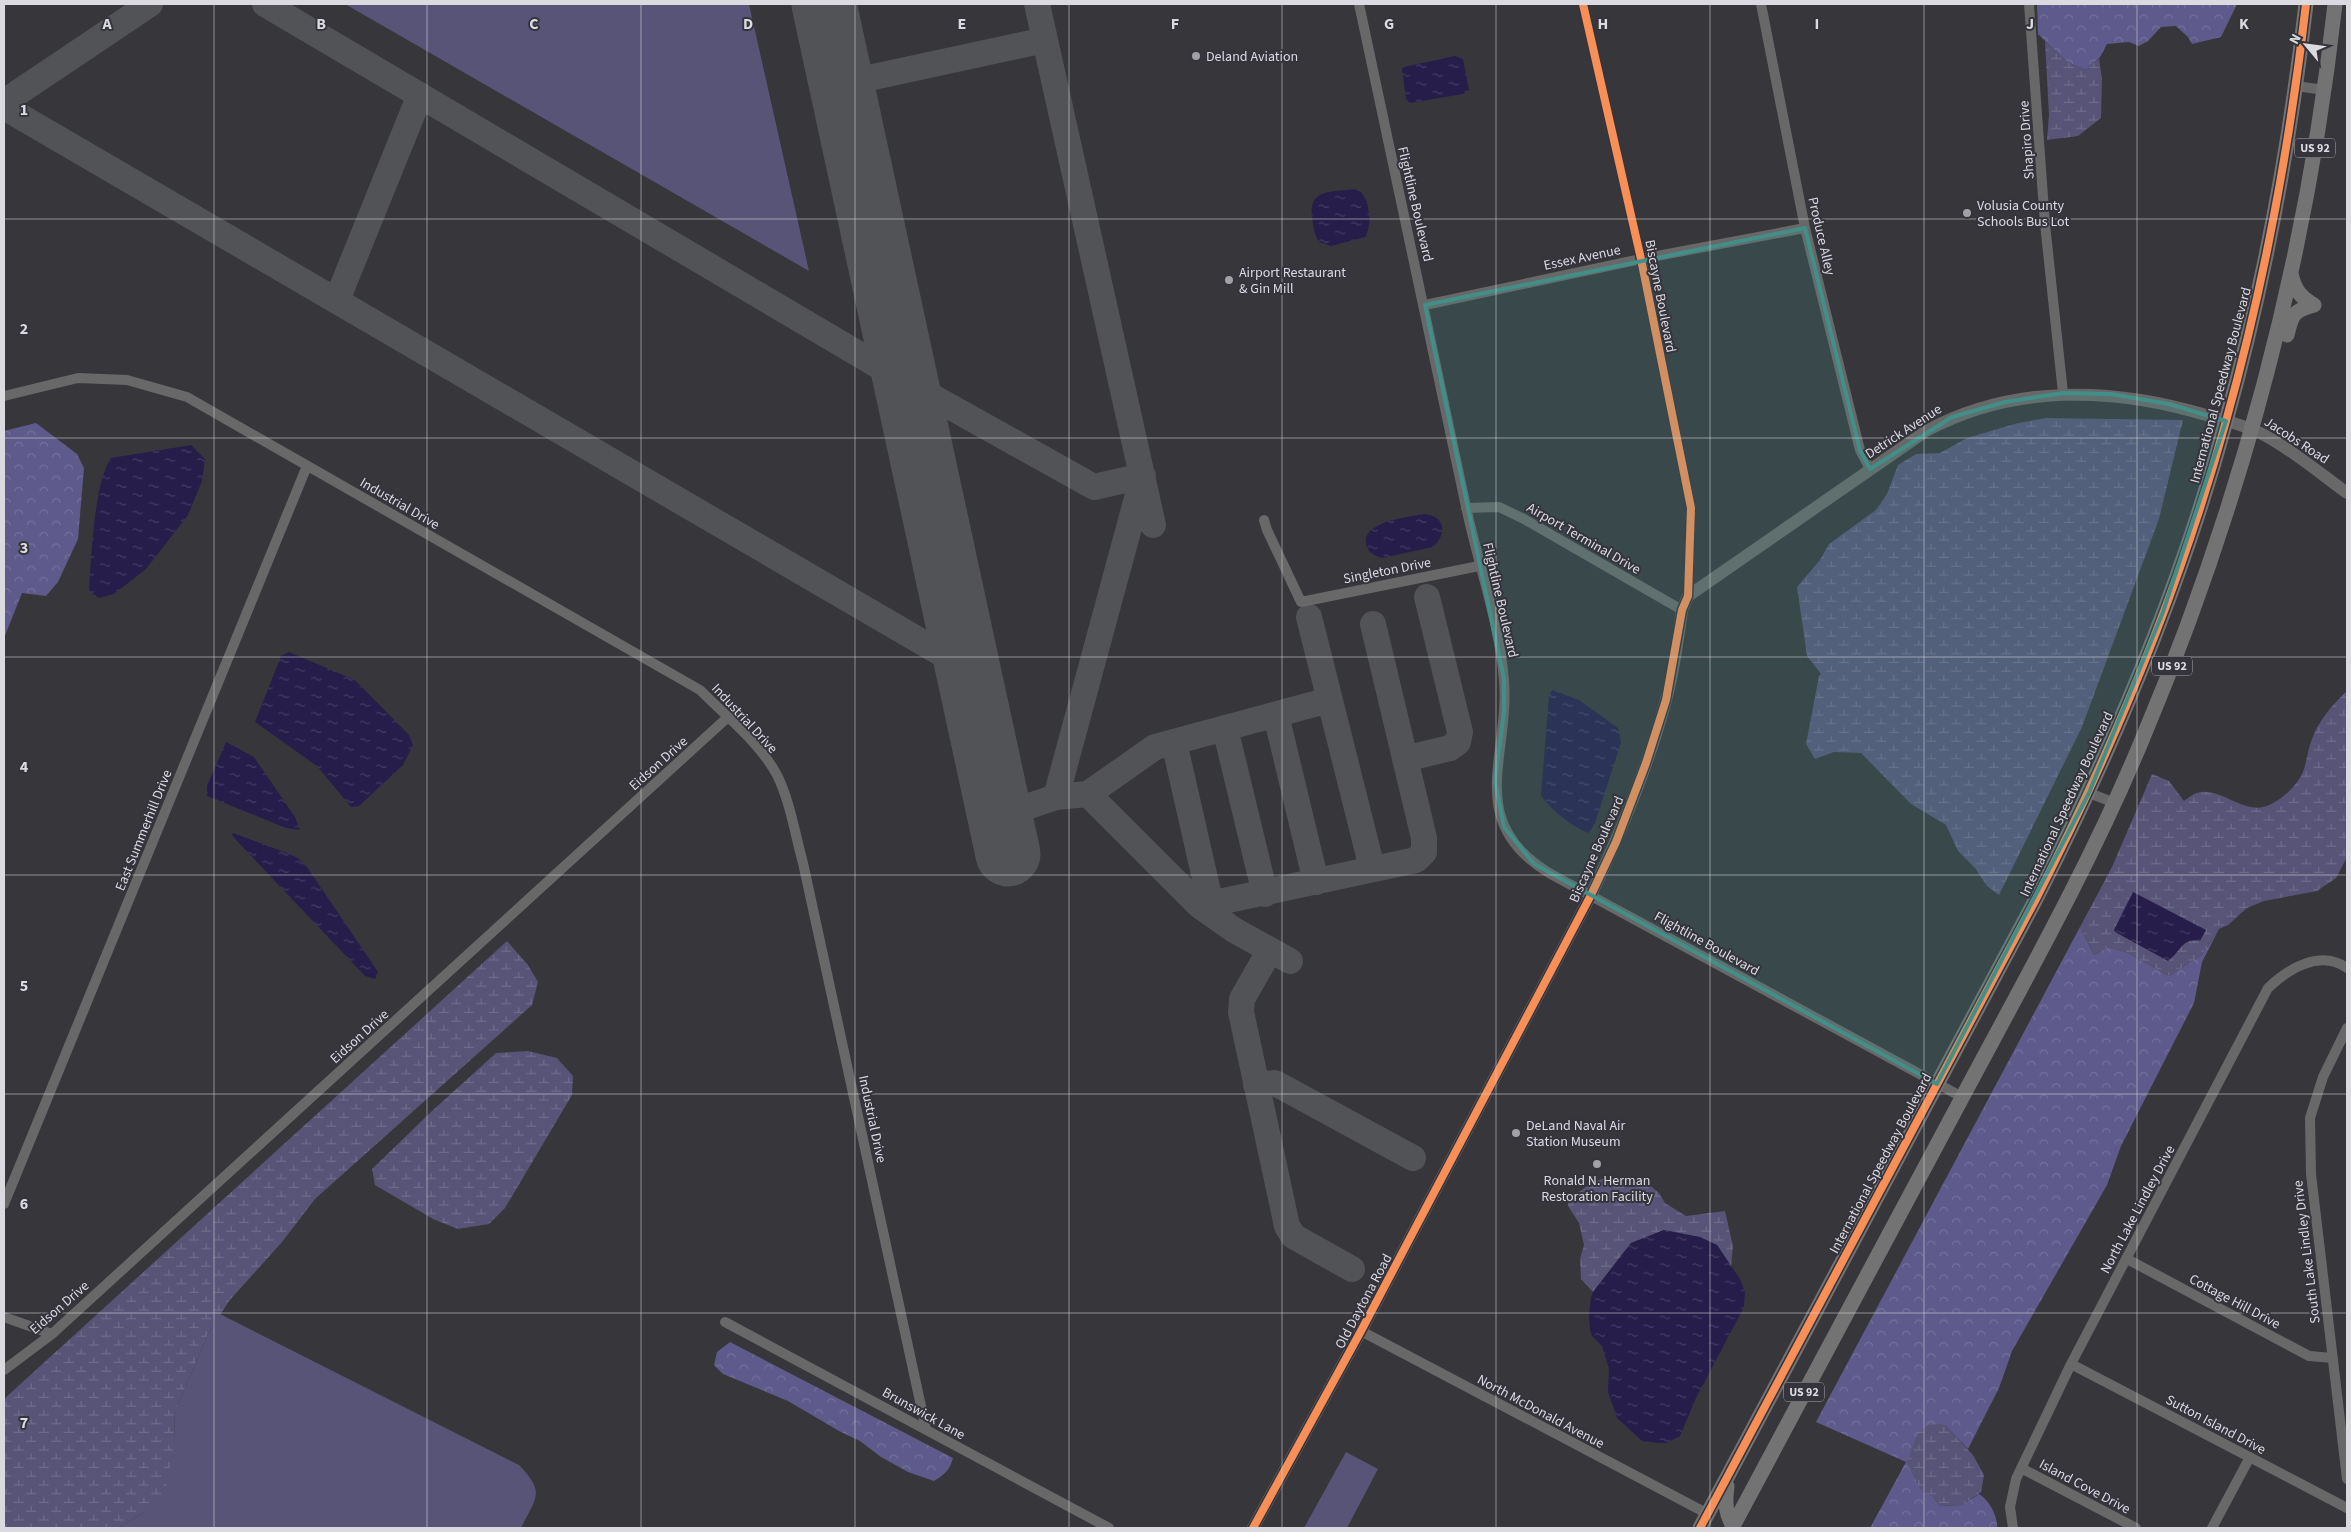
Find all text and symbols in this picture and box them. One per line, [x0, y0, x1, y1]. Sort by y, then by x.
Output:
text: A [101, 13, 112, 35]
text: B [316, 13, 326, 35]
text: C [529, 13, 539, 35]
text: D [743, 13, 753, 35]
text: E [958, 13, 966, 35]
text: F [1171, 13, 1179, 35]
text: G [1384, 13, 1394, 35]
text: H [1598, 13, 1608, 35]
text: I [1815, 13, 1819, 35]
text: J [2026, 13, 2034, 35]
text: K [2239, 13, 2249, 35]
north arrow [2281, 20, 2331, 70]
text: N [2285, 30, 2307, 48]
place label: Deland Aviation [1206, 47, 1298, 67]
marker: Deland Aviation [1190, 50, 1202, 62]
text: 1 [20, 99, 28, 121]
street label: Shapiro Drive [2014, 100, 2040, 180]
road number: US 92 [2295, 138, 2335, 158]
street label: Flightline Boulevard [1392, 145, 1438, 264]
street label: Produce Alley [1802, 195, 1840, 278]
place label: Volusia County Schools Bus Lot [1977, 196, 2069, 232]
marker: Volusia County Schools Bus Lot [1961, 207, 1973, 219]
street label: Biscayne Boulevard [1639, 238, 1681, 354]
street label: Essex Avenue [1542, 240, 1623, 276]
place label: Airport Restaurant & Gin Mill [1239, 263, 1346, 299]
marker: Airport Restaurant & Gin Mill [1223, 274, 1235, 286]
street label: International Speedway Boulevard [2185, 285, 2257, 485]
text: 2 [20, 318, 28, 340]
street label: Detrick Avenue [1861, 400, 1946, 464]
street label: Jacobs Road [2260, 412, 2333, 469]
street label: Industrial Drive [356, 473, 443, 535]
street label: Airport Terminal Drive [1523, 498, 1644, 580]
text: 3 [20, 537, 28, 559]
street label: Flightline Boulevard [1477, 541, 1523, 660]
street label: Singleton Drive [1342, 553, 1433, 589]
road number: US 92 [2152, 656, 2192, 676]
street label: Industrial Drive [707, 679, 782, 758]
street label: International Speedway Boulevard [2015, 709, 2119, 900]
street label: Eidson Drive [625, 732, 692, 796]
text: 4 [20, 756, 29, 778]
street label: East Summerhill Drive [110, 767, 177, 894]
street label: Biscayne Boulevard [1564, 793, 1629, 906]
street label: Flightline Boulevard [1650, 907, 1763, 981]
text: 5 [20, 975, 28, 997]
street label: Eidson Drive [326, 1005, 393, 1069]
street label: International Speedway Boulevard [1825, 1070, 1937, 1257]
street label: Industrial Drive [853, 1074, 891, 1165]
place label: DeLand Naval Air Station Museum [1526, 1116, 1625, 1152]
marker: DeLand Naval Air Station Museum [1510, 1127, 1522, 1139]
street label: North Lake Lindley Drive [2096, 1142, 2180, 1277]
marker: Ronald N. Herman Restoration Facility [1591, 1158, 1603, 1170]
place label: Ronald N. Herman Restoration Facility [1541, 1171, 1653, 1207]
street label: South Lake Lindley Drive [2288, 1179, 2326, 1325]
text: 6 [20, 1193, 28, 1215]
street label: Old Daytona Road [1330, 1250, 1397, 1353]
street label: Cottage Hill Drive [2185, 1269, 2284, 1334]
street label: Eidson Drive [26, 1276, 94, 1339]
street label: North McDonald Avenue [1473, 1370, 1608, 1454]
road number: US 92 [1784, 1382, 1824, 1401]
street label: Brunswick Lane [878, 1383, 969, 1445]
street label: Sutton Island Drive [2162, 1390, 2269, 1460]
text: 7 [20, 1412, 28, 1434]
street label: Island Cove Drive [2035, 1454, 2134, 1519]

